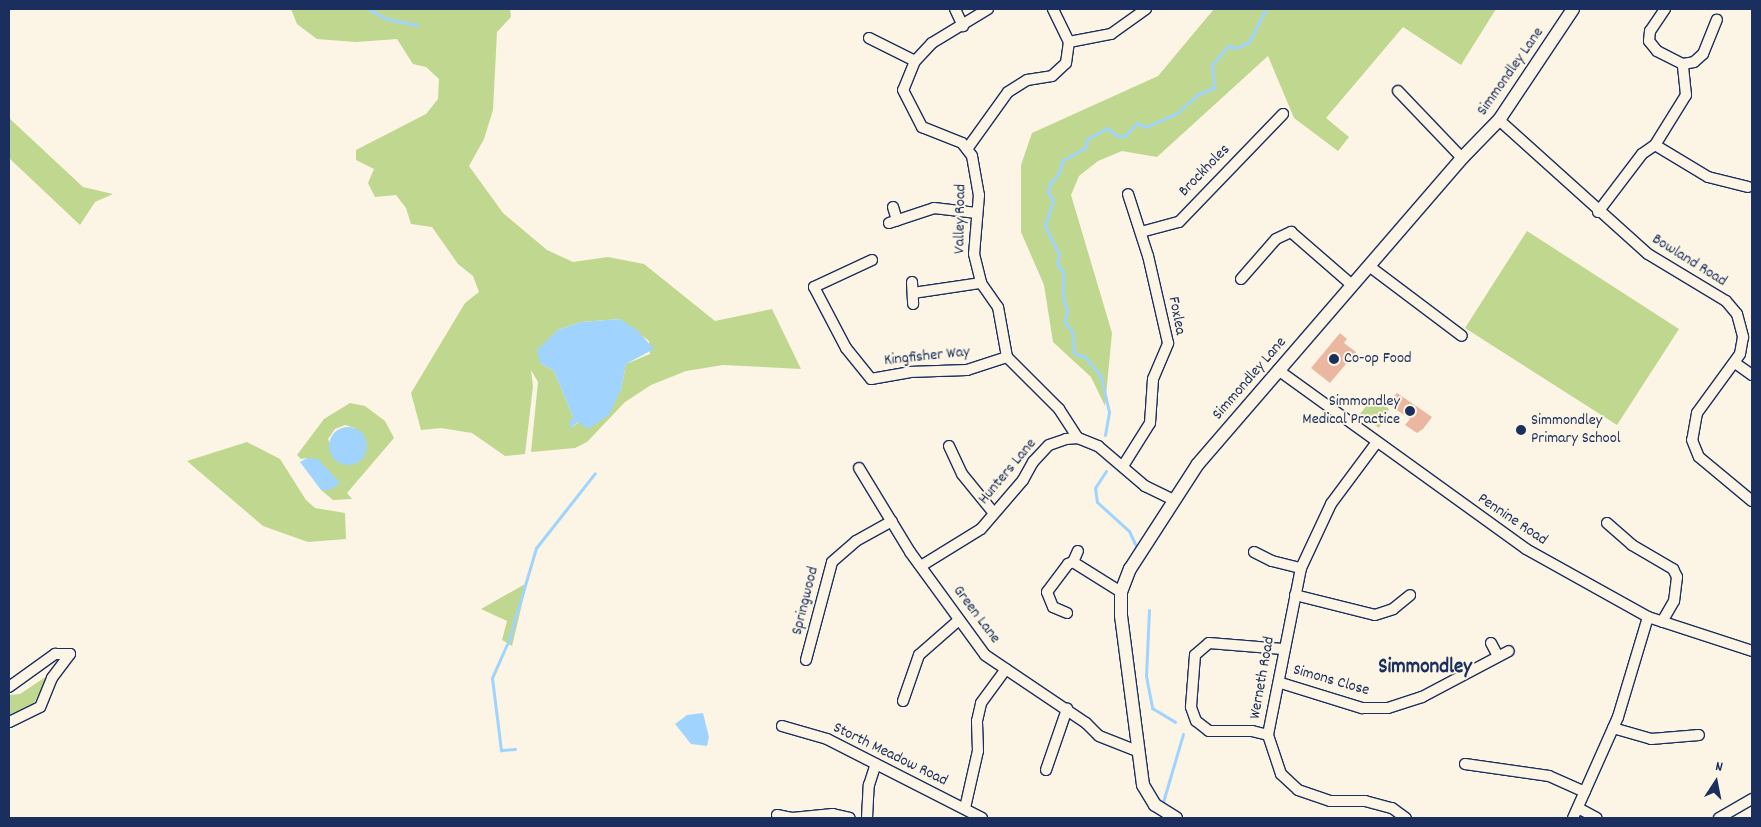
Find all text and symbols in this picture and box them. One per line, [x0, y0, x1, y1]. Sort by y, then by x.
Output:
street label: Simmondley Lane [1473, 24, 1549, 120]
street label: Brockholes [1175, 141, 1235, 201]
street label: Valley Road [951, 184, 971, 254]
street label: Bowland Road [1648, 230, 1730, 292]
street label: Foxlea [1163, 295, 1189, 337]
street label: Simmondley Lane [1209, 334, 1291, 424]
street label: Kingfisher Way [883, 343, 971, 371]
place label: Co-op Food [1344, 349, 1412, 369]
marker: Co-op Food [1328, 353, 1340, 365]
place label: Simmondley Medical Practice [1302, 392, 1400, 430]
marker: Simmondley Medical Practice [1404, 405, 1416, 417]
place label: Simmondley Primary School [1531, 411, 1621, 449]
marker: Simmondley Primary School [1515, 424, 1527, 436]
street label: Hunters Lane [975, 435, 1041, 509]
street label: Pennine Road [1473, 490, 1551, 550]
street label: Springwood [788, 565, 824, 637]
street label: Green Lane [948, 582, 1004, 648]
street label: Werneth Road [1246, 635, 1280, 721]
district label: Simmondley [1378, 655, 1472, 681]
street label: Simons Close [1291, 661, 1371, 701]
street label: Storth Meadow Road [829, 719, 951, 791]
north arrow [1691, 757, 1741, 807]
text: N [1714, 757, 1724, 778]

